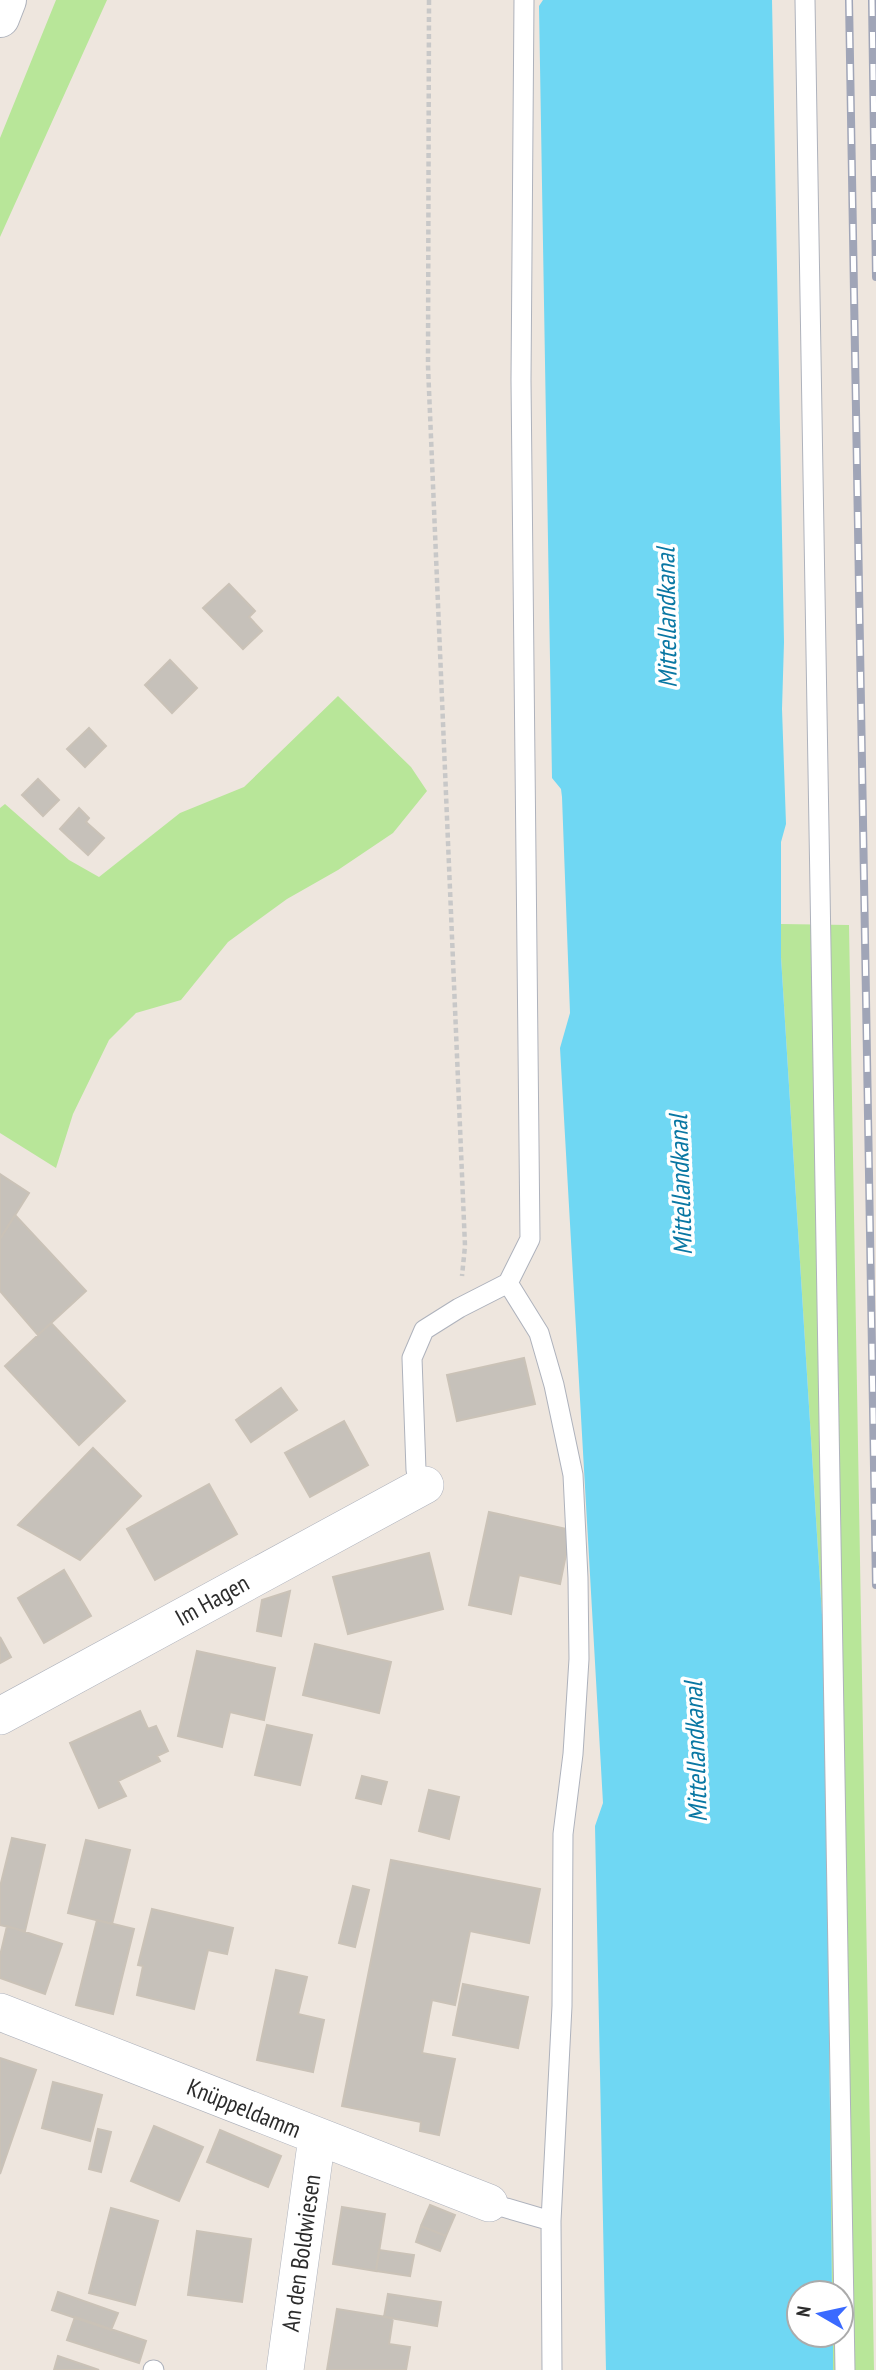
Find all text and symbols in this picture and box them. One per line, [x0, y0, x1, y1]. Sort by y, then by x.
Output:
water label: Mittellandkanal [648, 544, 684, 689]
water label: Mittellandkanal [661, 1111, 699, 1256]
street label: Im Hagen [170, 1567, 254, 1633]
water label: Mittellandkanal [676, 1678, 714, 1823]
street label: Knüppeldamm [183, 2071, 305, 2145]
street label: An den Boldwiesen [275, 2172, 327, 2334]
north arrow [785, 2279, 855, 2349]
text: N [791, 2304, 816, 2318]

